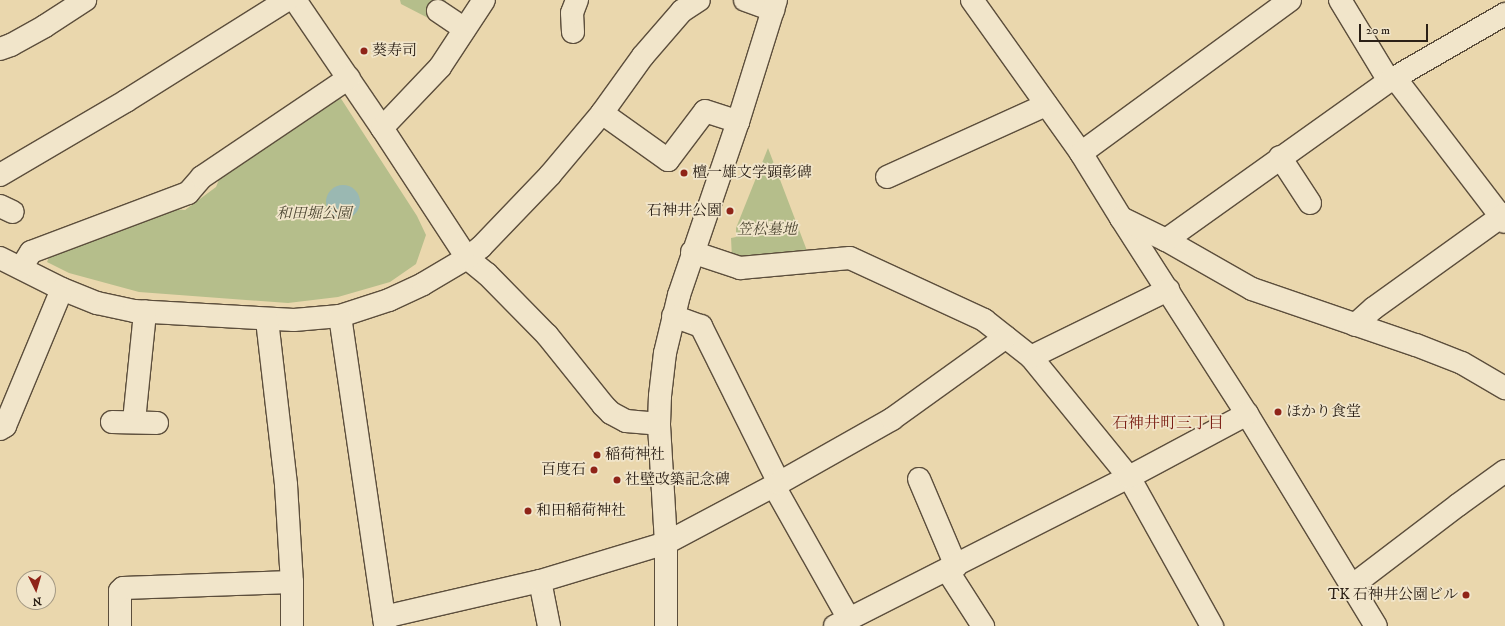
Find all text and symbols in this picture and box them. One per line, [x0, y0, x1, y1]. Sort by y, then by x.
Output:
scale bar [1361, 16, 1430, 42]
text: 20 m [1366, 23, 1390, 38]
place label: 葵寿司 [372, 42, 417, 60]
marker: 葵寿司 [359, 46, 369, 56]
place label: 檀一雄文学顕彰碑 [692, 164, 812, 182]
marker: 檀一雄文学顕彰碑 [679, 168, 689, 178]
place label: 石神井公園 [647, 202, 722, 220]
park label: 和田堀公園 [277, 205, 351, 223]
marker: 石神井公園 [725, 206, 735, 216]
park label: 笠松墓地 [737, 221, 797, 239]
place label: ほかり食堂 [1286, 403, 1361, 421]
marker: ほかり食堂 [1273, 407, 1283, 417]
district label: 石神井町三丁目 [1112, 413, 1224, 433]
place label: 稲荷神社 [605, 446, 665, 464]
marker: 稲荷神社 [592, 450, 602, 460]
place label: 百度石 [541, 461, 586, 479]
marker: 百度石 [589, 465, 599, 475]
place label: 社壁改築記念碑 [625, 471, 730, 489]
marker: 社壁改築記念碑 [612, 475, 622, 485]
place label: 和田稲荷神社 [536, 502, 626, 520]
marker: 和田稲荷神社 [523, 506, 533, 516]
north arrow [16, 570, 56, 610]
place label: TK 石神井公園ビル [1328, 586, 1458, 604]
marker: TK 石神井公園ビル [1461, 590, 1471, 600]
text: N [32, 594, 42, 608]

